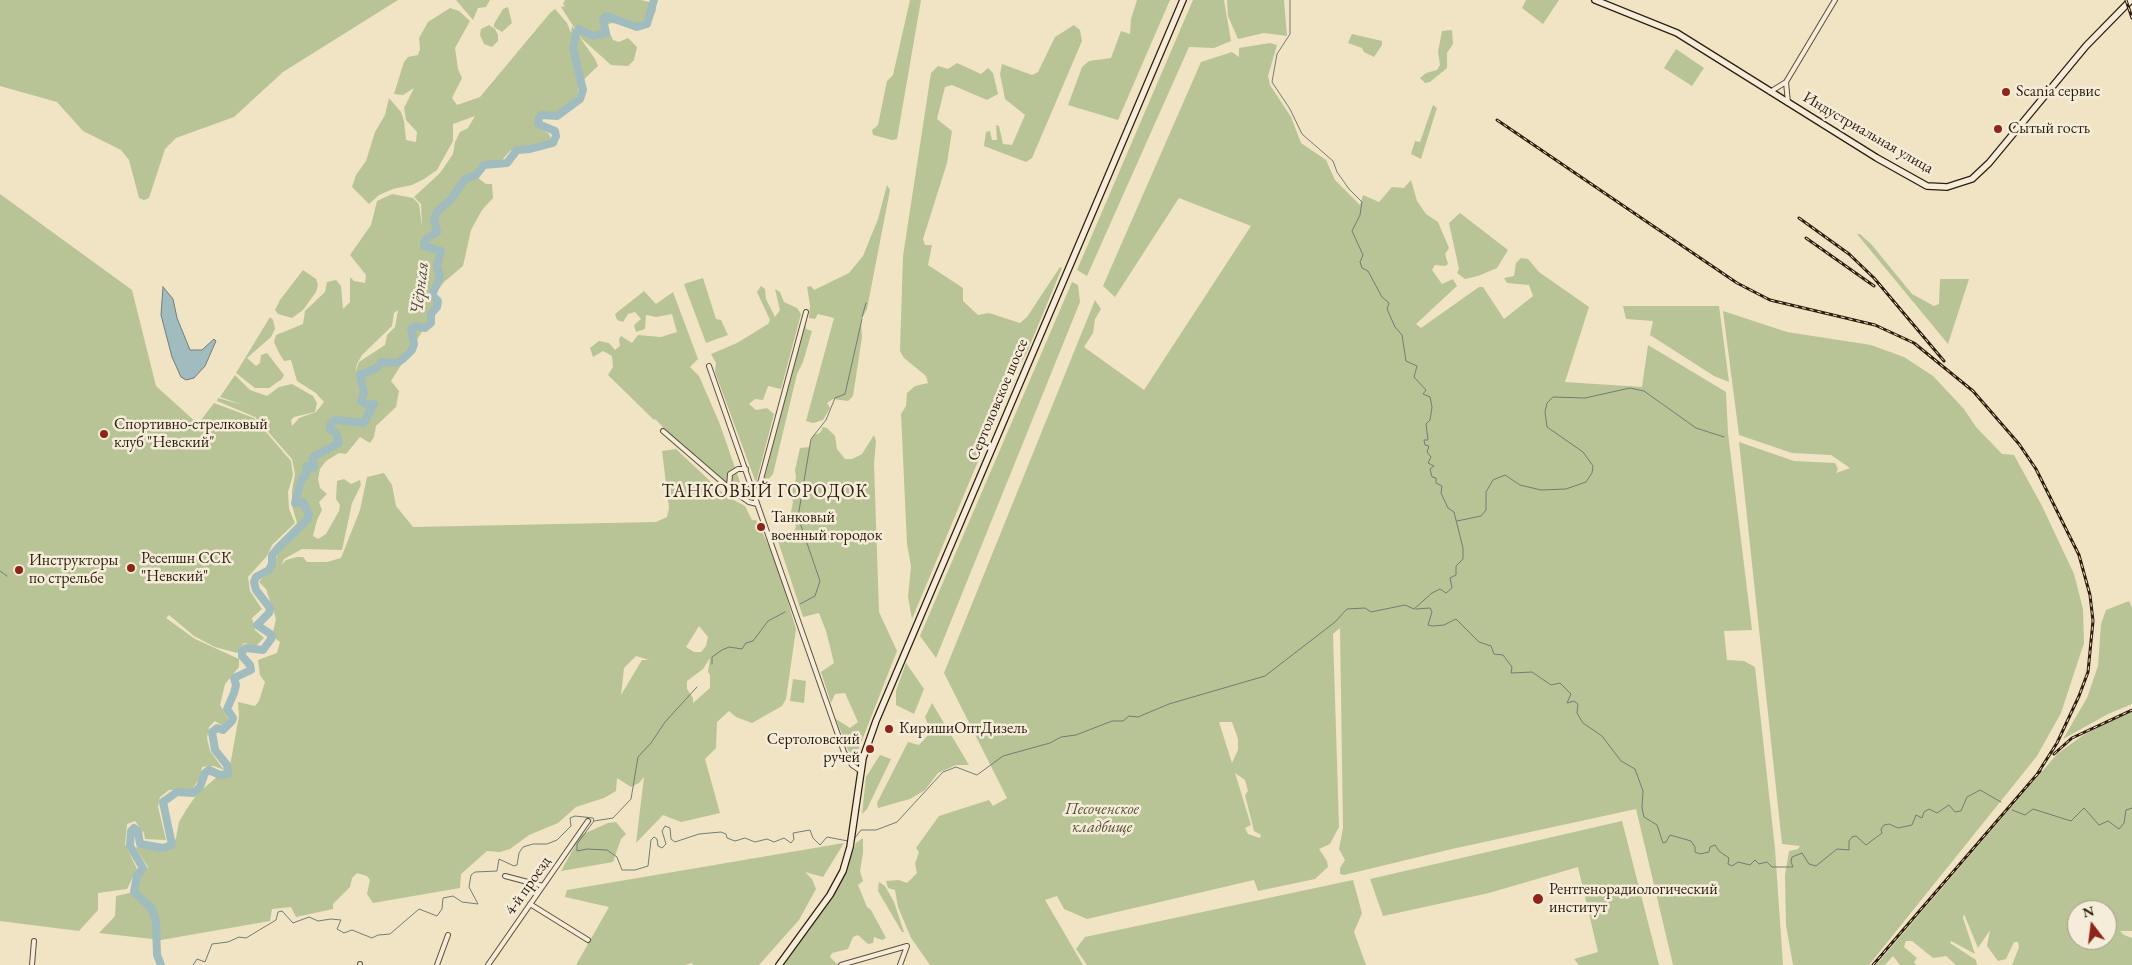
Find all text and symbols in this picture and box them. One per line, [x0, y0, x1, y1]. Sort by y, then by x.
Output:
place label: Scania сервис [2016, 82, 2101, 102]
marker: Scania сервис [2000, 86, 2012, 98]
street label: Индустриальная улица [1799, 88, 1937, 178]
place label: Сытый гость [2008, 119, 2090, 139]
marker: Сытый гость [1992, 123, 2004, 135]
water label: Чёрная [406, 260, 434, 316]
street label: Сертоловское шоссе [964, 336, 1032, 464]
place label: Спортивно-стрелковый клуб "Невский" [114, 415, 268, 453]
marker: Спортивно-стрелковый клуб "Невский" [98, 428, 110, 440]
district label: ТАНКОВЫЙ ГОРОДОК [660, 481, 870, 503]
place label: Танковый военный городок [771, 508, 882, 546]
marker: Танковый военный городок [755, 521, 767, 533]
place label: Ресепшн ССК "Невский" [141, 549, 231, 587]
place label: Инструкторы по стрельбе [29, 551, 118, 589]
marker: Ресепшн ССК "Невский" [125, 562, 137, 574]
marker: Инструкторы по стрельбе [13, 564, 25, 576]
place label: КиришиОптДизель [899, 719, 1027, 739]
marker: КиришиОптДизель [883, 723, 895, 735]
place label: Сертоловский ручей [767, 730, 860, 768]
marker: Сертоловский ручей [864, 743, 876, 755]
park label: Песоченское кладбище [1065, 800, 1139, 838]
street label: 4-й проезд [501, 853, 555, 919]
place label: Рентгенорадиологический институт [1549, 880, 1718, 918]
marker: Рентгенорадиологический институт [1531, 892, 1545, 906]
north arrow [2067, 900, 2117, 950]
text: N [2081, 901, 2096, 922]

